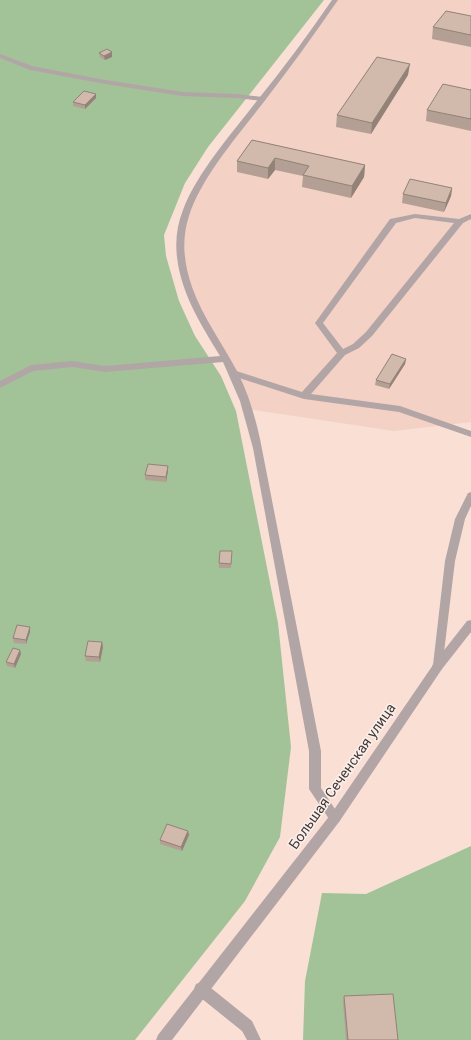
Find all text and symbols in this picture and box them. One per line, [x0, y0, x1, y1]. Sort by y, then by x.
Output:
street label: Большая Сеченская улица [285, 700, 399, 852]

